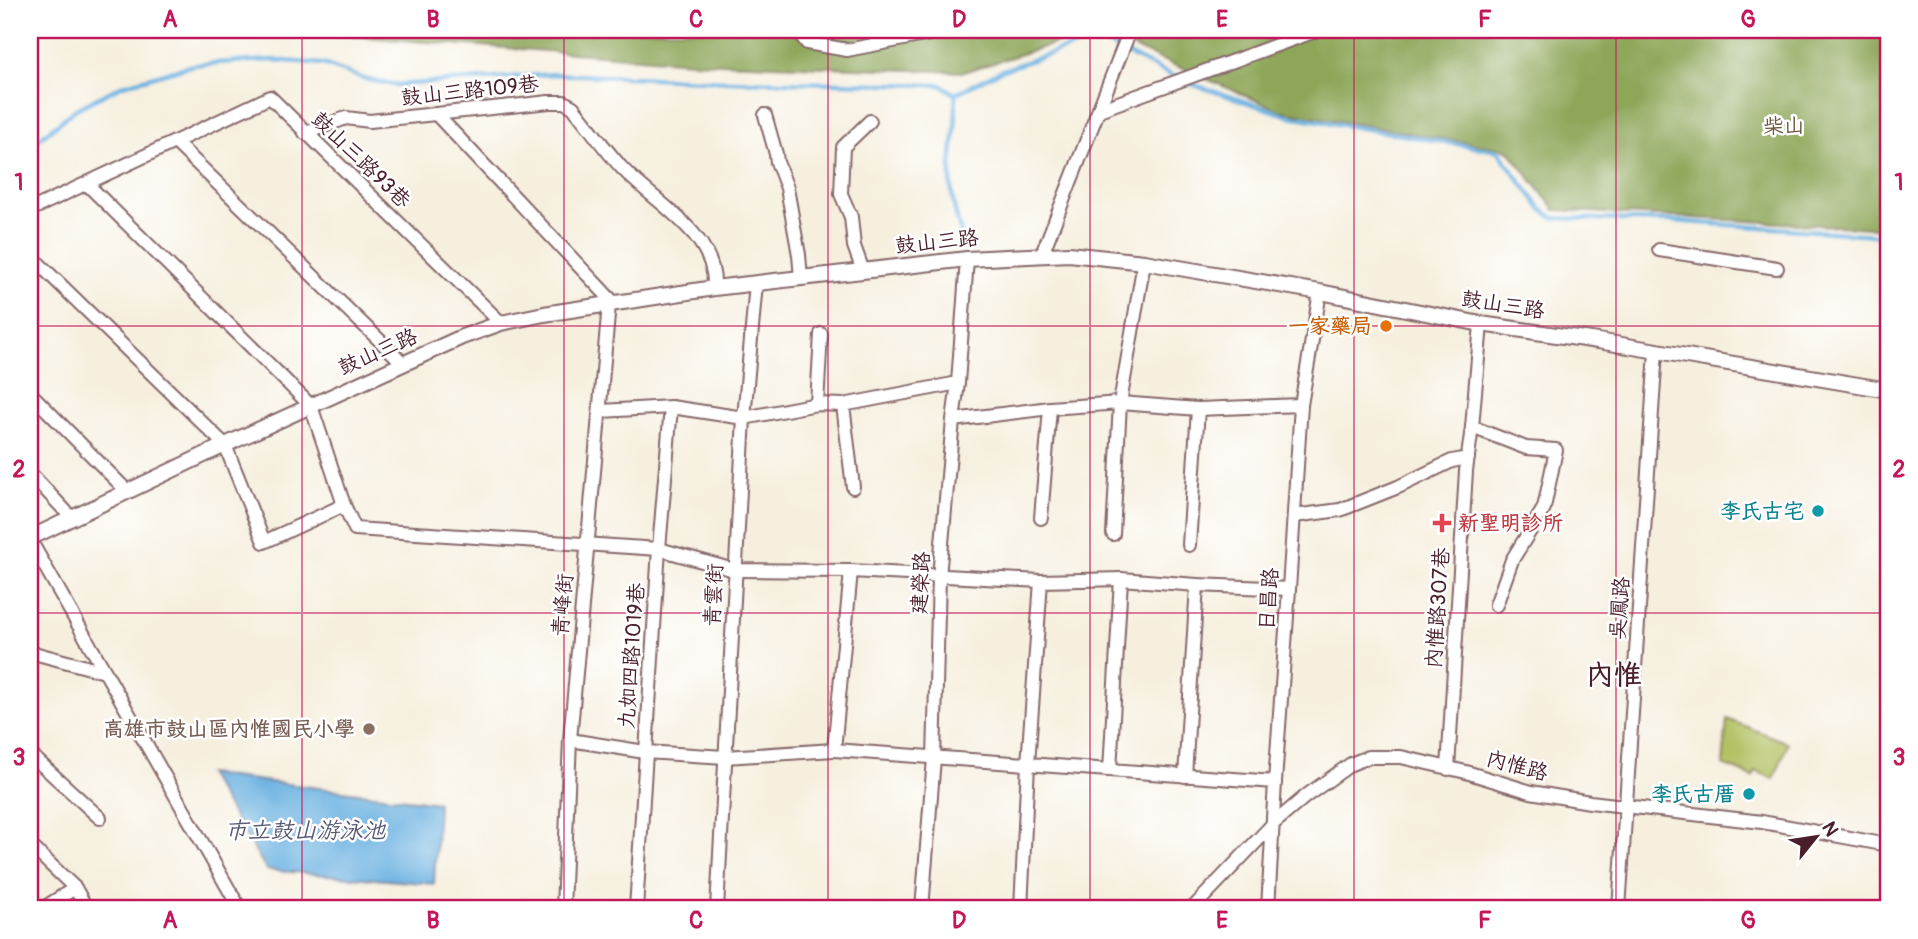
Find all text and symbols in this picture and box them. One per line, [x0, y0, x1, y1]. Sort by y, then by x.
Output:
text: A [163, 5, 178, 34]
text: B [426, 5, 440, 34]
text: C [689, 5, 703, 34]
text: D [952, 5, 966, 34]
text: E [1216, 5, 1228, 34]
text: F [1478, 5, 1492, 34]
text: G [1740, 5, 1756, 34]
street label: 鼓山三路109巷 [400, 70, 540, 112]
street label: 鼓山三路93巷 [306, 106, 416, 214]
park label: 柴山 [1763, 113, 1805, 140]
text: 1 [15, 168, 24, 197]
text: 1 [1895, 168, 1904, 197]
street label: 鼓山三路 [894, 224, 980, 260]
street label: 鼓山三路 [1459, 285, 1547, 325]
place label: 一家藥局 [1288, 313, 1372, 340]
marker: 一家藥局 [1378, 318, 1394, 334]
street label: 鼓山三路 [334, 323, 422, 381]
text: 2 [13, 455, 26, 484]
text: 2 [1893, 455, 1906, 484]
place label: 李氏古宅 [1720, 498, 1804, 525]
marker: 李氏古宅 [1810, 503, 1826, 519]
place label: 新聖明診所 [1458, 510, 1563, 537]
marker: 新聖明診所 [1432, 513, 1452, 533]
street label: 內惟路307巷 [1420, 547, 1456, 669]
street label: 建榮路 [906, 551, 936, 615]
street label: 青雲街 [699, 563, 729, 627]
street label: 日昌路 [1253, 567, 1285, 631]
street label: 青峰街 [547, 572, 579, 638]
street label: 吳鳳路 [1604, 576, 1636, 640]
street label: 九如四路1019巷 [613, 582, 651, 730]
district label: 内惟 [1586, 658, 1642, 693]
place label: 高雄市鼓山區內惟國民小學 [103, 716, 355, 743]
marker: 高雄市鼓山區內惟國民小學 [361, 721, 377, 737]
text: 3 [13, 743, 25, 772]
text: 3 [1893, 743, 1905, 772]
street label: 內惟路 [1483, 745, 1551, 787]
place label: 李氏古厝 [1651, 781, 1735, 808]
marker: 李氏古厝 [1741, 786, 1757, 802]
north arrow [1782, 802, 1852, 872]
water label: 市立鼓山游泳池 [225, 816, 387, 845]
text: N [1816, 817, 1844, 841]
text: A [163, 906, 178, 935]
text: B [426, 906, 440, 935]
text: C [689, 906, 703, 935]
text: D [952, 906, 966, 935]
text: E [1216, 906, 1228, 935]
text: F [1478, 906, 1492, 935]
text: G [1740, 906, 1756, 935]

